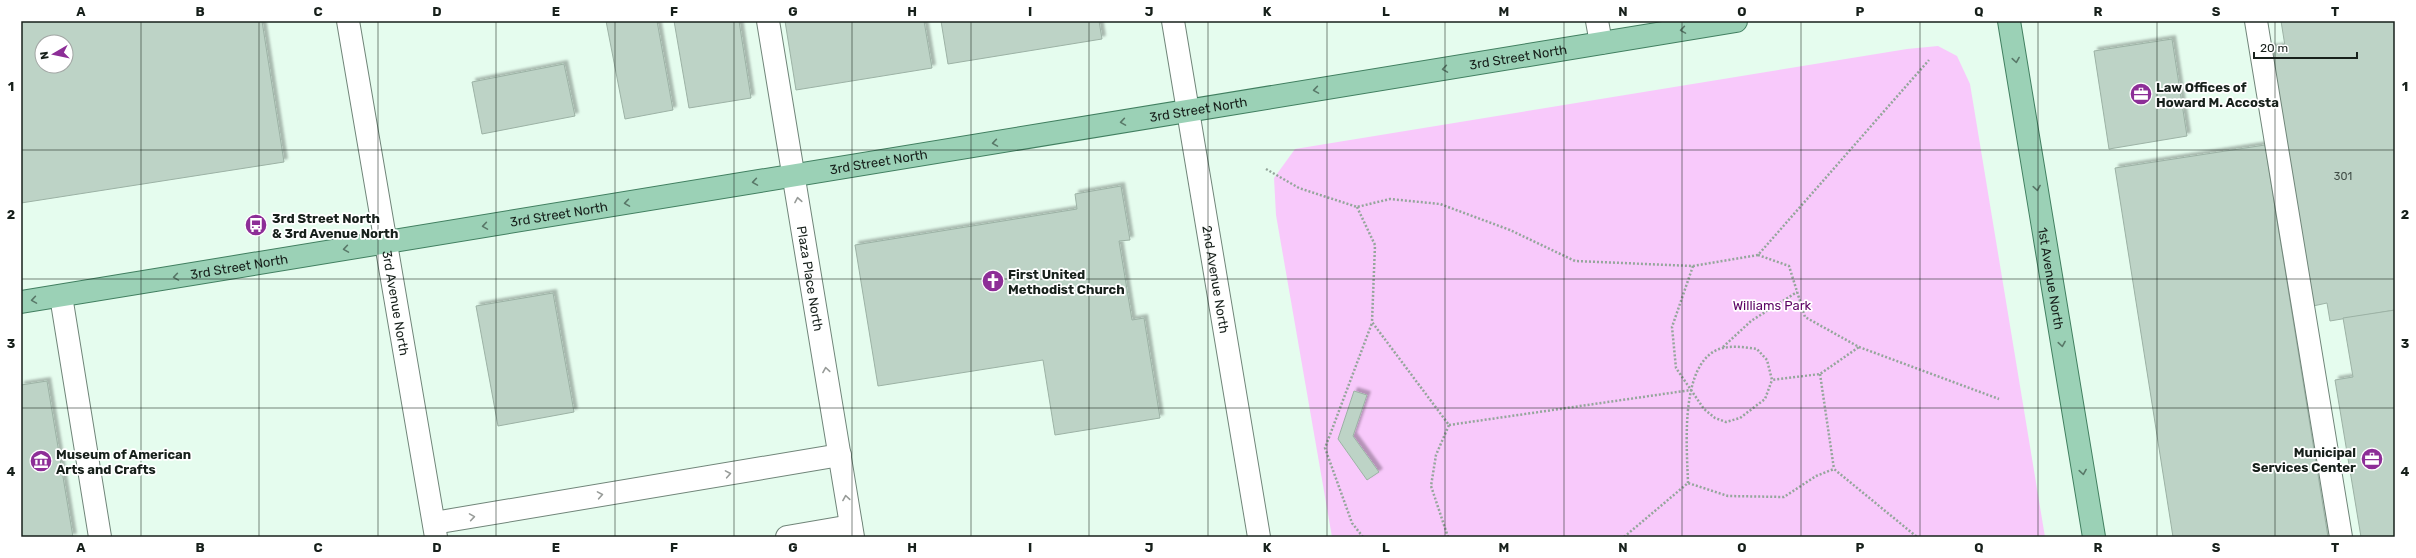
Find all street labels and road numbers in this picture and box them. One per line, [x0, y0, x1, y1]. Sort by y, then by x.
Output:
street label: 3rd Street North [1468, 41, 1568, 72]
street label: 3rd Street North [1148, 94, 1248, 124]
street label: 3rd Street North [829, 146, 929, 177]
street label: 3rd Street North [509, 198, 609, 229]
street label: 2nd Avenue North [1200, 224, 1232, 335]
street label: Plaza Place North [794, 225, 826, 332]
street label: 1st Avenue North [2036, 226, 2067, 331]
street label: 3rd Avenue North [380, 249, 412, 357]
street label: 3rd Street North [189, 251, 289, 282]

